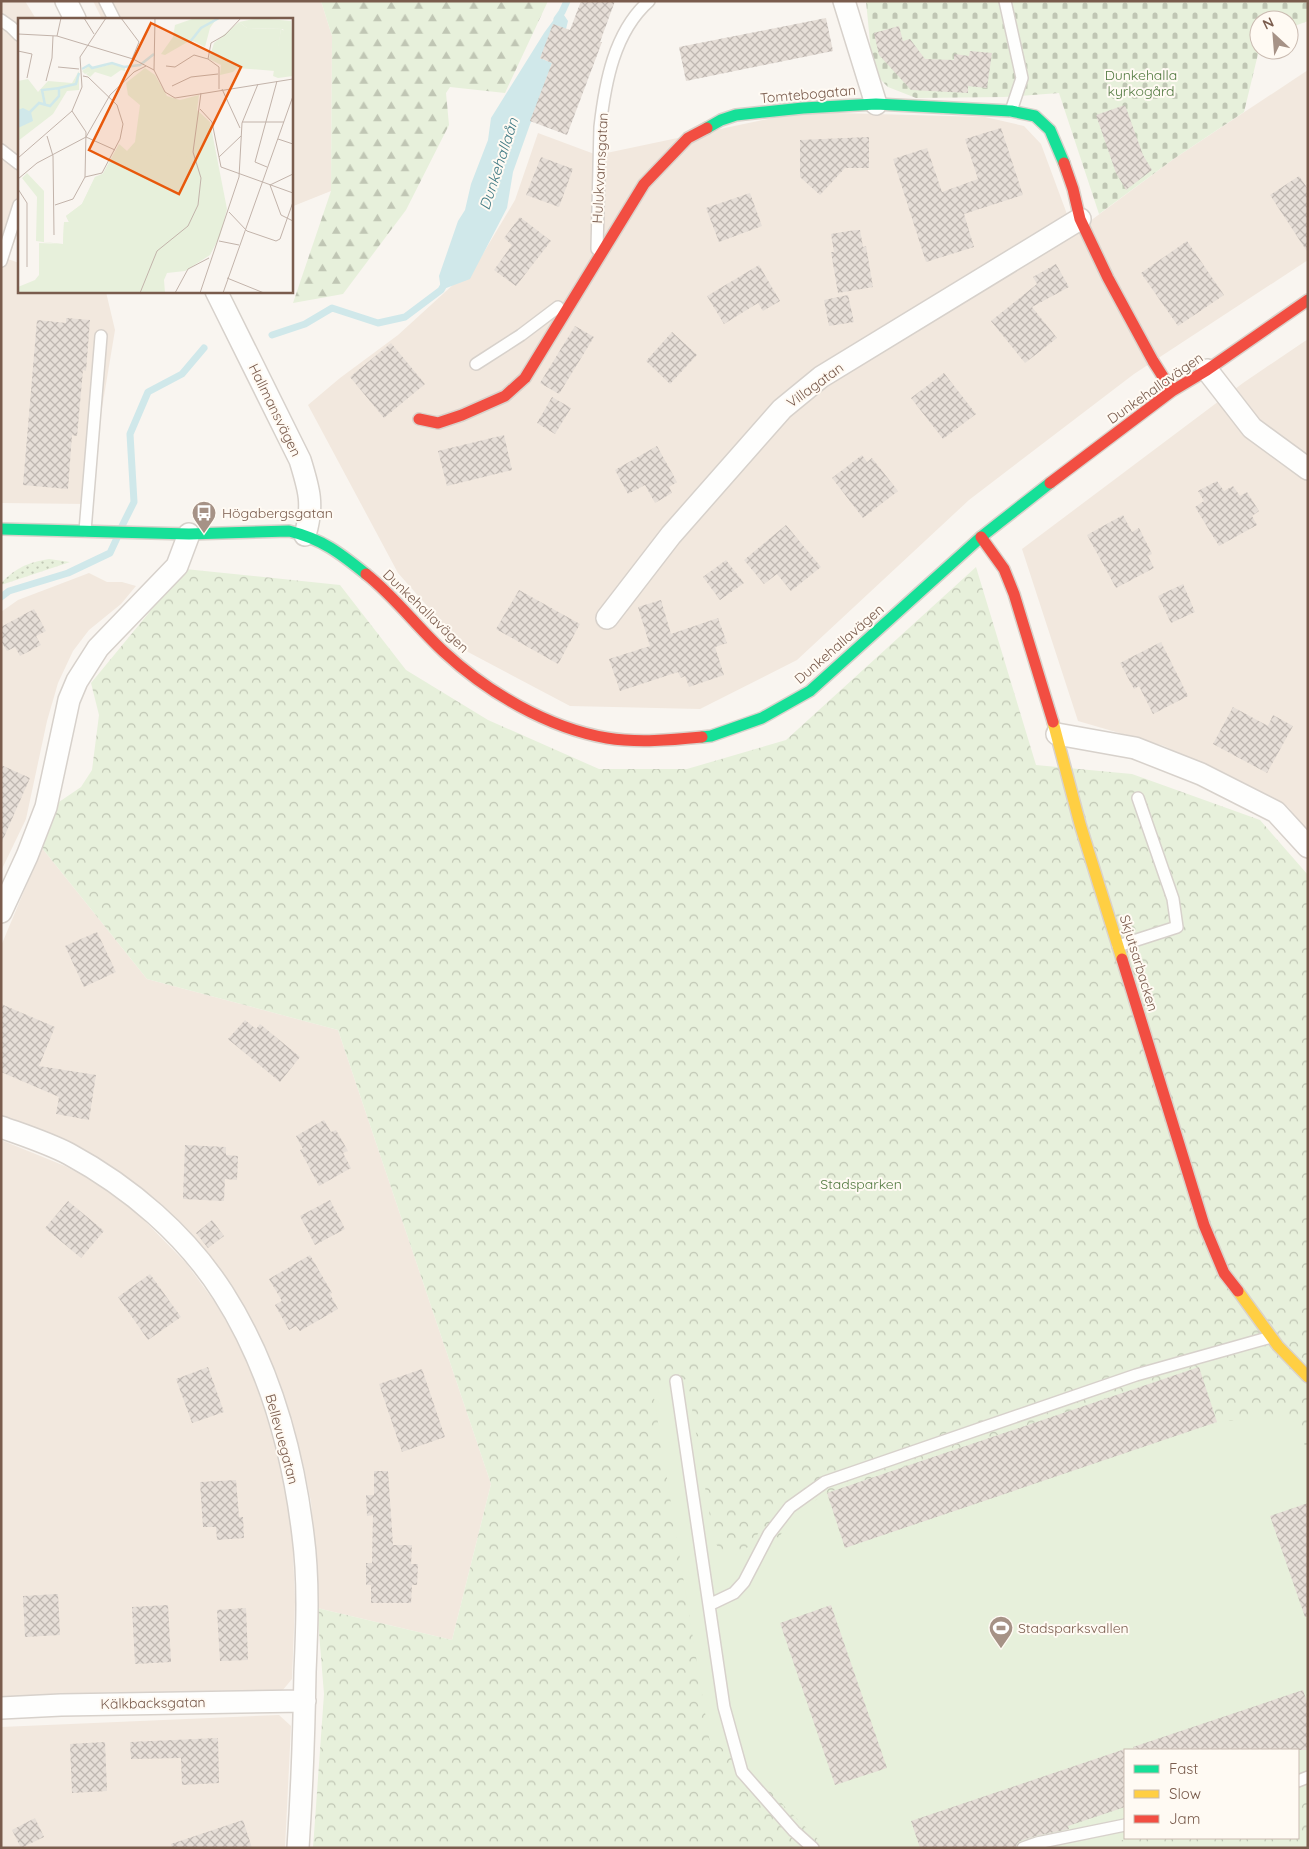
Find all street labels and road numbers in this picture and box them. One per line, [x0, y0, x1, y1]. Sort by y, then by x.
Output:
street label: Tomtebogatan [759, 81, 857, 107]
street label: Hulukvarnsgatan [588, 112, 612, 224]
street label: Dunkehallavägen [1104, 348, 1206, 428]
street label: Villagatan [783, 358, 847, 412]
street label: Hallmansvägen [245, 361, 305, 459]
street label: Dunkehallavägen [379, 565, 473, 657]
street label: Dunkehallavägen [791, 600, 887, 688]
street label: Skjutsarbacken [1116, 913, 1162, 1013]
street label: Bellevuegatan [261, 1392, 303, 1486]
street label: Kälkbacksgatan [100, 1693, 206, 1713]

